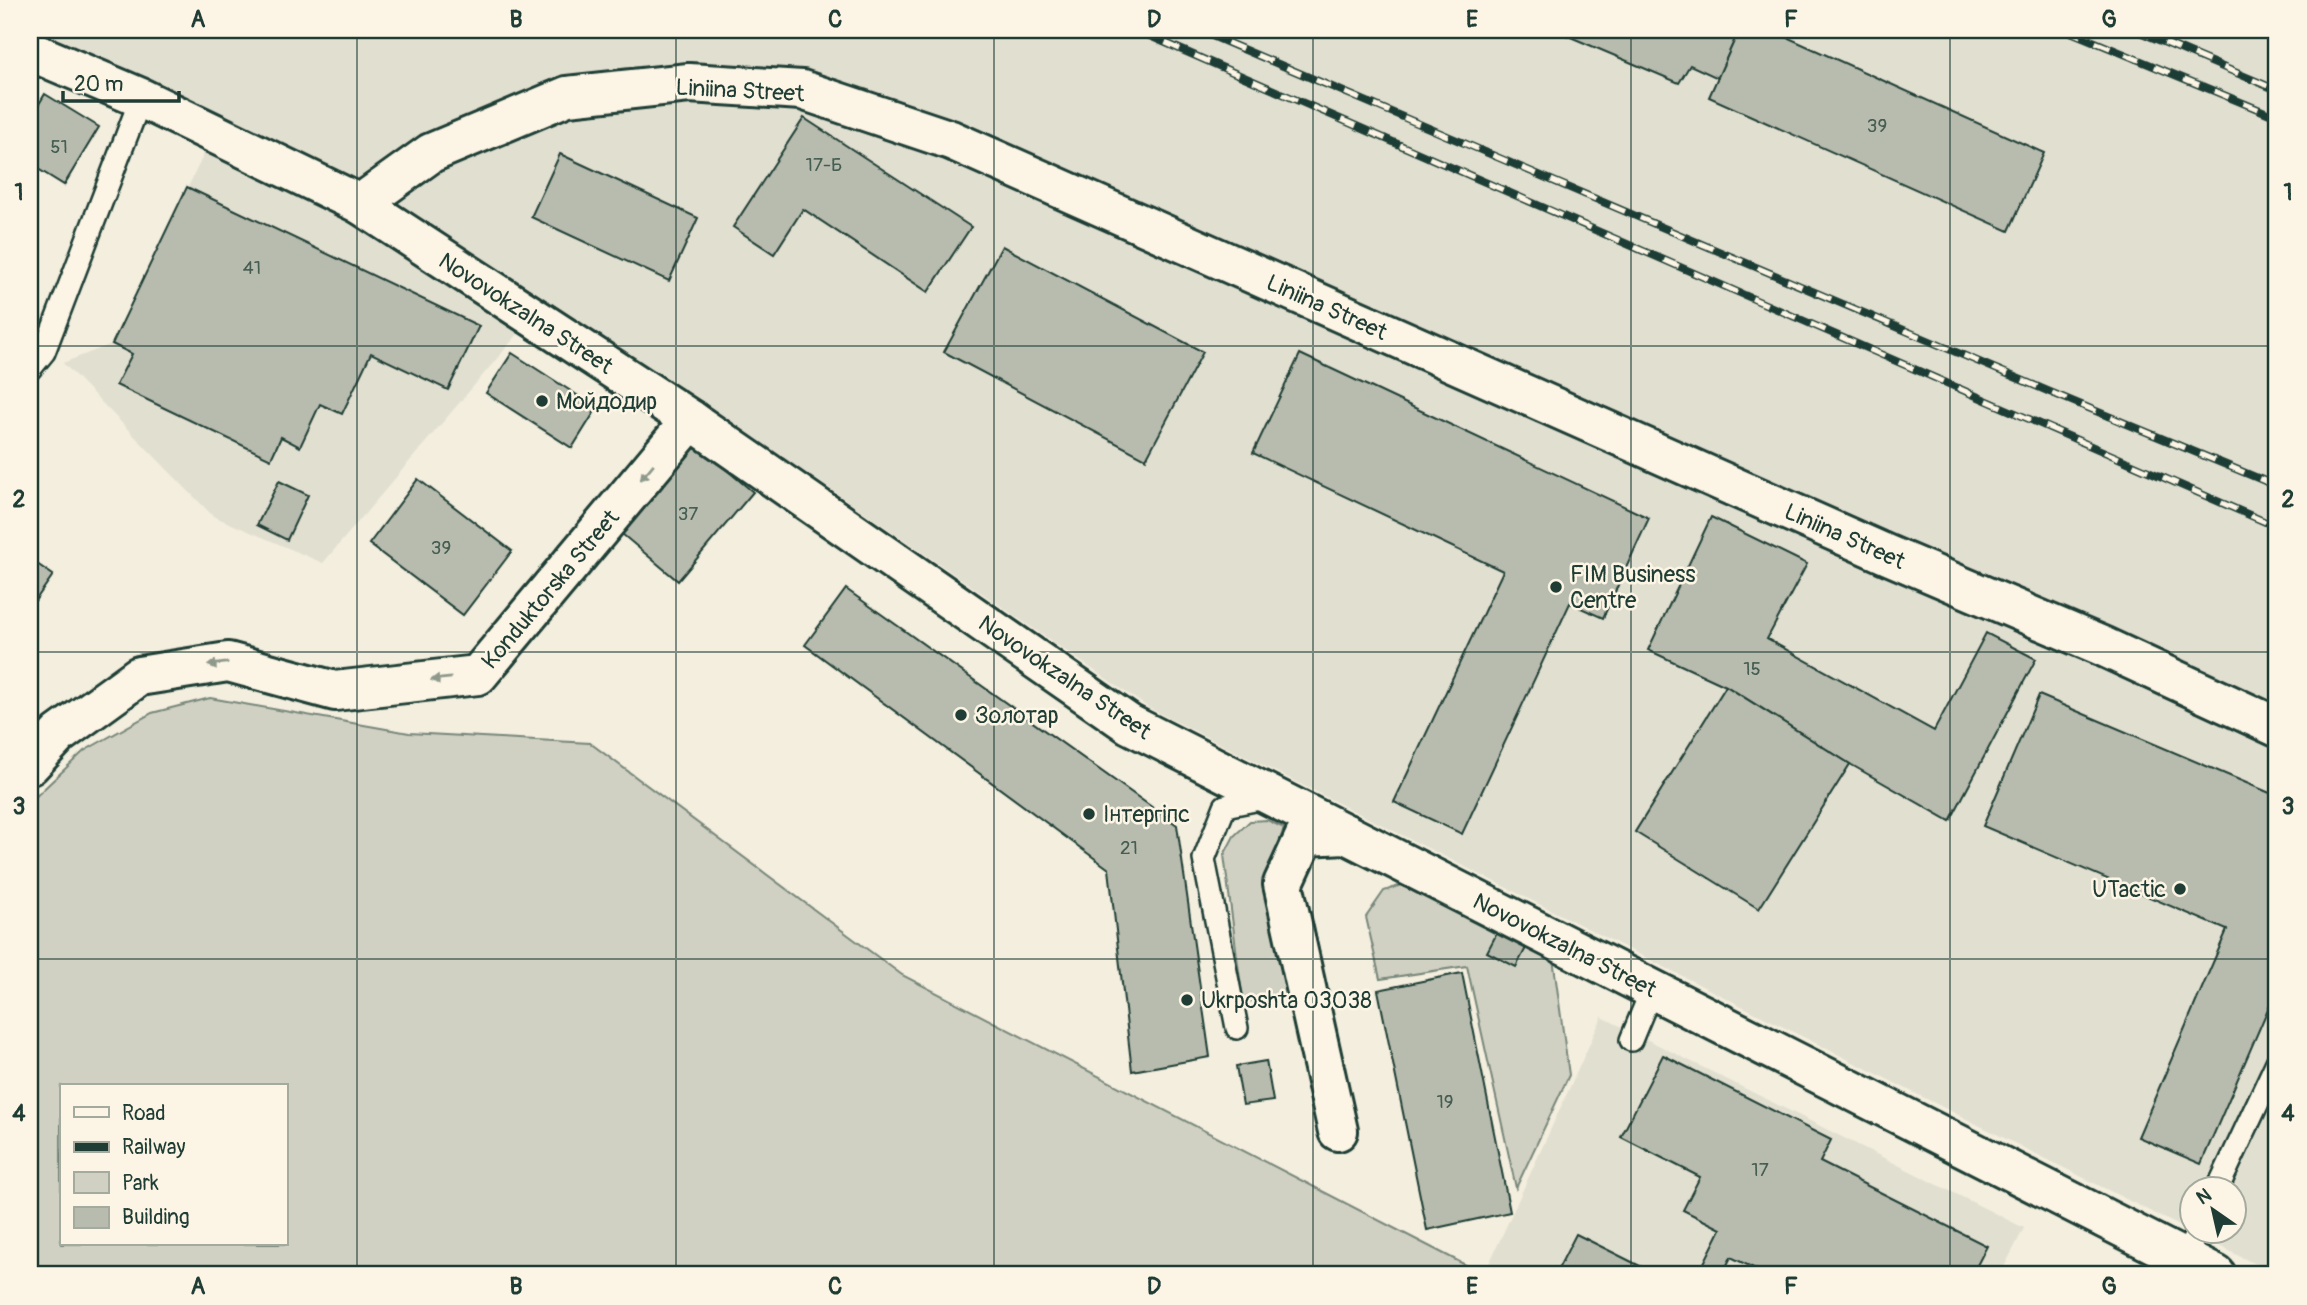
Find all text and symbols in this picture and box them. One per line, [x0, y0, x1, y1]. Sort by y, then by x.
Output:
text: A [191, 5, 206, 34]
text: B [509, 5, 523, 34]
text: C [828, 5, 842, 34]
text: D [1147, 5, 1161, 34]
text: E [1466, 5, 1478, 34]
text: F [1784, 5, 1798, 34]
text: G [2101, 5, 2117, 34]
scale bar [63, 60, 178, 104]
text: 20 m [74, 71, 123, 98]
street label: Liniina Street [675, 73, 806, 108]
house number: 39 [1867, 114, 1887, 138]
house number: 51 [50, 135, 68, 159]
house number: 17-Б [806, 153, 842, 177]
text: 1 [15, 178, 24, 207]
text: 1 [2284, 178, 2293, 207]
street label: Novovokzalna Street [433, 246, 619, 381]
house number: 41 [243, 256, 261, 280]
street label: Liniina Street [1262, 268, 1392, 347]
place label: Мойдодир [556, 387, 657, 416]
marker: Мойдодир [534, 393, 550, 409]
one-way arrow [639, 463, 655, 481]
text: 2 [13, 485, 26, 514]
text: 2 [2282, 485, 2295, 514]
street label: Liniina Street [1780, 497, 1910, 576]
house number: 37 [678, 502, 698, 526]
street label: Konduktorska Street [475, 503, 626, 675]
house number: 39 [431, 536, 451, 560]
place label: FIM Business Centre [1570, 560, 1696, 615]
marker: FIM Business Centre [1548, 579, 1564, 595]
street label: Novovokzalna Street [973, 609, 1157, 746]
house number: 15 [1743, 657, 1761, 681]
one-way arrow [207, 658, 229, 669]
one-way arrow [430, 673, 452, 684]
place label: Золотар [975, 701, 1059, 730]
marker: Золотар [953, 707, 969, 723]
text: 3 [13, 792, 25, 821]
text: 3 [2282, 792, 2294, 821]
place label: Інтергіпс [1103, 800, 1190, 829]
marker: Інтергіпс [1081, 806, 1097, 822]
house number: 21 [1120, 836, 1138, 860]
place label: UTactic [2092, 875, 2166, 904]
marker: UTactic [2172, 881, 2188, 897]
street label: Novovokzalna Street [1468, 887, 1662, 1005]
place label: Ukrposhta 03038 [1201, 986, 1372, 1015]
marker: Ukrposhta 03038 [1179, 992, 1195, 1008]
legend [60, 1084, 287, 1246]
house number: 19 [1436, 1090, 1454, 1114]
text: 4 [12, 1099, 26, 1128]
text: 4 [2281, 1099, 2295, 1128]
text: Road [122, 1100, 166, 1127]
text: Railway [122, 1134, 186, 1161]
house number: 17 [1751, 1158, 1769, 1182]
text: Park [122, 1170, 159, 1197]
north arrow [2178, 1176, 2248, 1246]
text: N [2192, 1183, 2216, 1210]
text: Building [122, 1204, 189, 1231]
text: A [191, 1272, 206, 1301]
text: B [509, 1272, 523, 1301]
text: C [828, 1272, 842, 1301]
text: D [1147, 1272, 1161, 1301]
text: E [1466, 1272, 1478, 1301]
text: F [1784, 1272, 1798, 1301]
text: G [2101, 1272, 2117, 1301]

